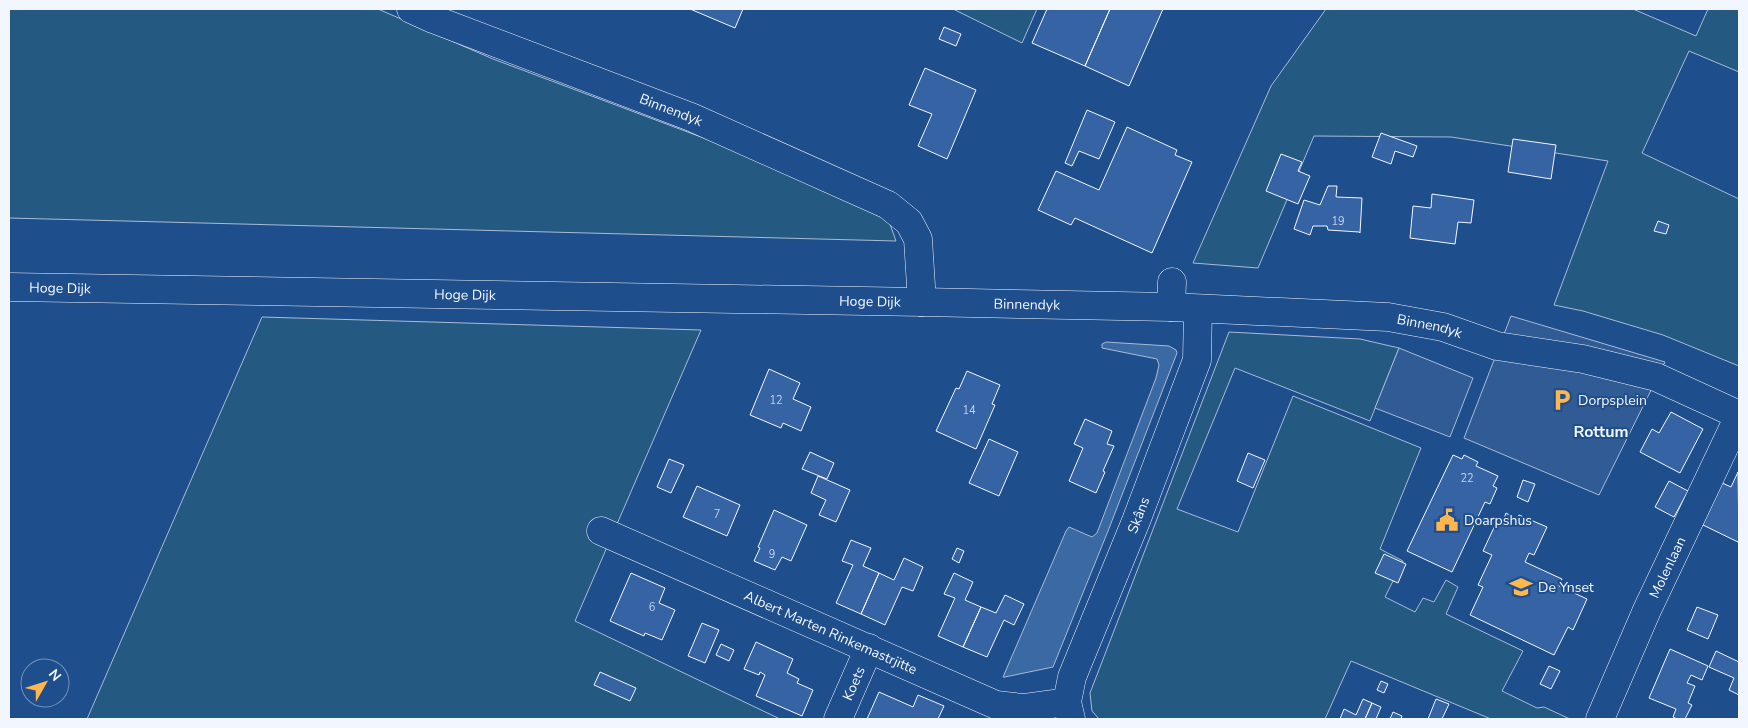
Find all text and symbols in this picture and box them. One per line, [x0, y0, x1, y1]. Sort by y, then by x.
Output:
street label: Binnendyk [637, 89, 707, 131]
house number: 19 [1331, 214, 1345, 229]
street label: Hoge Dijk [29, 278, 92, 298]
street label: Hoge Dijk [434, 285, 497, 305]
street label: Hoge Dijk [839, 292, 902, 312]
street label: Binnendyk [993, 294, 1061, 315]
street label: Binnendyk [1395, 310, 1466, 343]
parking icon: Dorpsplein [1549, 387, 1575, 413]
place label: Dorpsplein [1578, 391, 1647, 410]
house number: 12 [769, 393, 783, 408]
house number: 14 [962, 403, 976, 418]
district label: Rottum [1573, 421, 1629, 443]
house number: 22 [1460, 471, 1474, 486]
street label: Skâns [1123, 494, 1154, 536]
house number: 7 [714, 507, 720, 522]
public building icon: Doarpshus [1434, 507, 1460, 533]
place label: Doarpshus [1464, 511, 1532, 530]
street label: Molenlaan [1645, 533, 1690, 601]
house number: 9 [769, 547, 775, 562]
school or university icon: De Ynset [1508, 574, 1534, 600]
place label: De Ynset [1538, 578, 1594, 597]
street label: Albert Marten Rinkemastrjitte [741, 586, 920, 679]
house number: 6 [649, 600, 656, 615]
north arrow [20, 658, 70, 708]
street label: Koets [838, 663, 870, 704]
text: N [44, 665, 65, 685]

